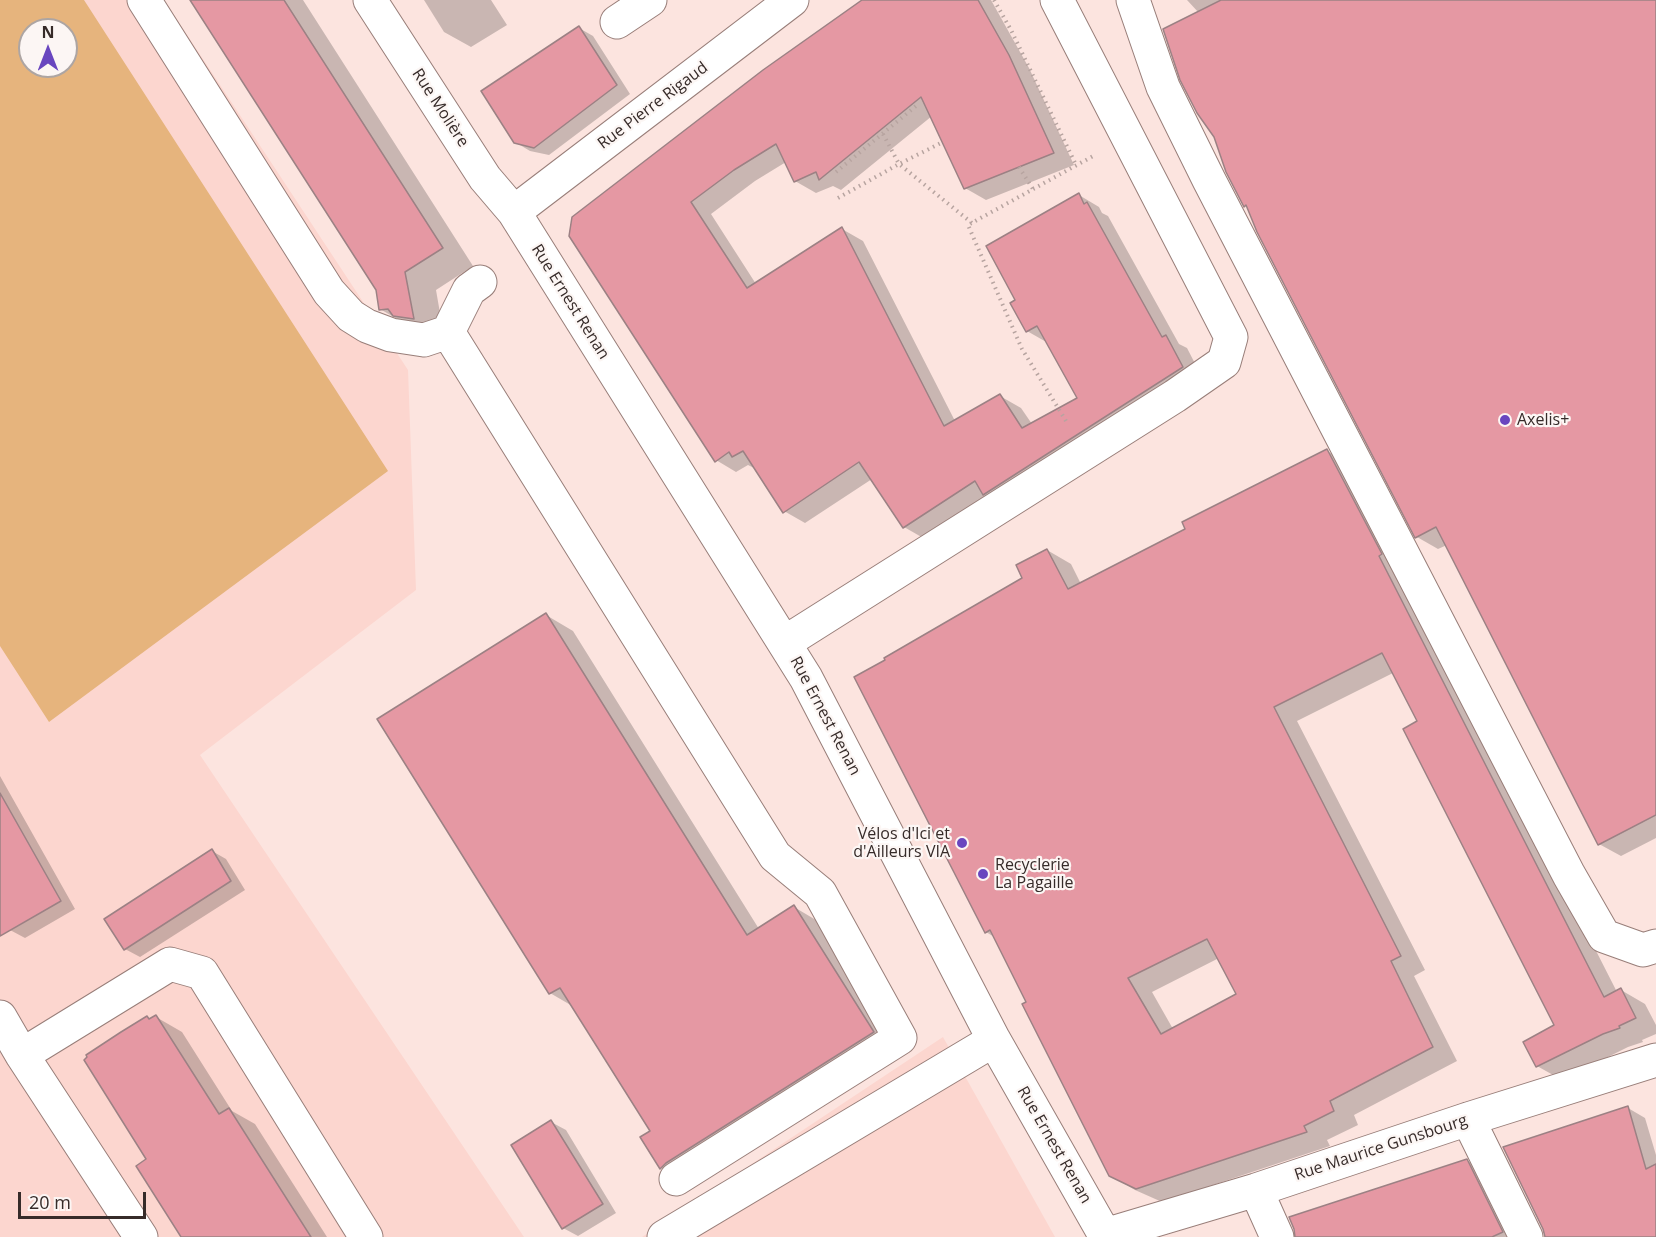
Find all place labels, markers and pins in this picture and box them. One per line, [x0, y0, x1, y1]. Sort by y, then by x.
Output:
place label: Axelis+ [1517, 410, 1569, 430]
marker: Axelis+ [1498, 413, 1512, 427]
place label: Vélos d'Ici et d'Ailleurs VIA [853, 824, 950, 862]
marker: Vélos d'Ici et d'Ailleurs VIA [955, 836, 969, 850]
place label: Recyclerie La Pagaille [995, 855, 1074, 893]
marker: Recyclerie La Pagaille [976, 867, 990, 881]

